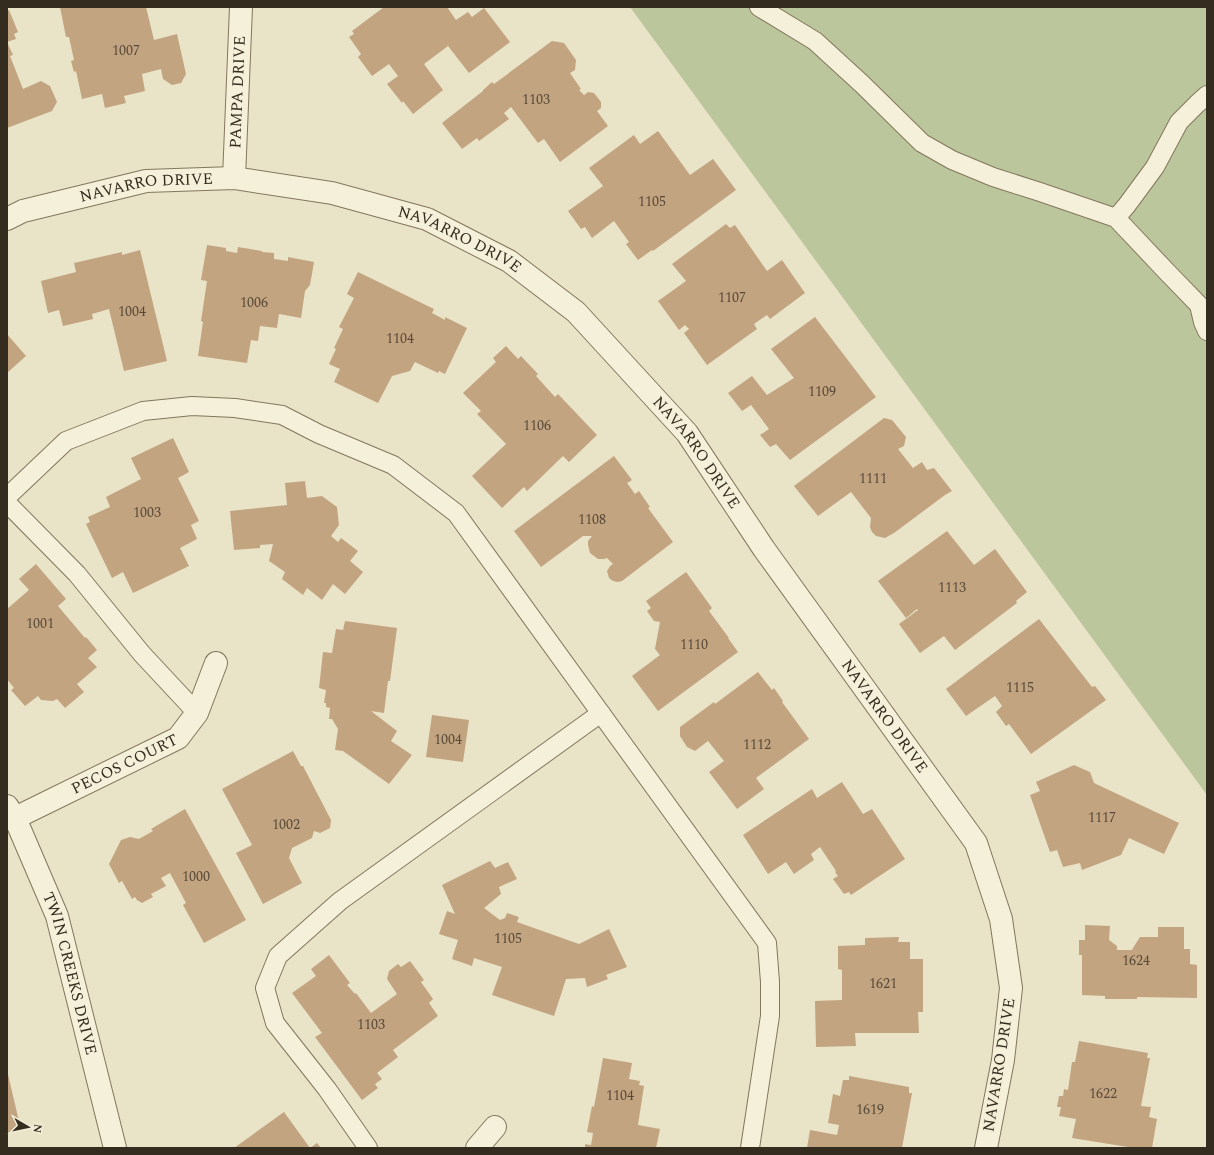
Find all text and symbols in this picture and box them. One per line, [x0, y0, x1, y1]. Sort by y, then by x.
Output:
street label: PAMPA DRIVE [223, 35, 252, 149]
house number: 1007 [112, 40, 140, 61]
house number: 1103 [522, 89, 550, 110]
street label: NAVARRO DRIVE [77, 167, 213, 209]
house number: 1105 [638, 191, 666, 212]
street label: NAVARRO DRIVE [395, 200, 527, 279]
house number: 1107 [718, 287, 746, 308]
house number: 1006 [240, 292, 268, 313]
house number: 1004 [118, 301, 146, 322]
house number: 1104 [386, 328, 414, 349]
house number: 1109 [808, 381, 836, 402]
street label: NAVARRO DRIVE [647, 391, 746, 514]
house number: 1106 [523, 415, 551, 436]
house number: 1111 [859, 468, 887, 489]
house number: 1003 [133, 502, 161, 523]
house number: 1108 [578, 509, 606, 530]
house number: 1113 [938, 577, 966, 598]
house number: 1001 [26, 613, 54, 634]
house number: 1110 [680, 634, 708, 655]
street label: NAVARRO DRIVE [835, 654, 934, 778]
house number: 1115 [1006, 677, 1034, 698]
street label: PECOS COURT [67, 728, 182, 801]
house number: 1004 [434, 729, 462, 750]
house number: 1112 [743, 734, 771, 755]
house number: 1117 [1088, 807, 1116, 828]
house number: 1002 [272, 814, 300, 835]
house number: 1000 [182, 866, 210, 887]
street label: TWIN CREEKS DRIVE [36, 888, 103, 1058]
house number: 1105 [494, 928, 522, 949]
house number: 1624 [1122, 950, 1150, 971]
house number: 1621 [869, 973, 897, 994]
street label: NAVARRO DRIVE [977, 996, 1021, 1134]
house number: 1103 [357, 1014, 385, 1035]
house number: 1622 [1089, 1083, 1117, 1104]
house number: 1104 [606, 1085, 634, 1106]
house number: 1619 [856, 1099, 884, 1120]
north arrow [8, 1107, 48, 1147]
text: N [28, 1123, 46, 1134]

